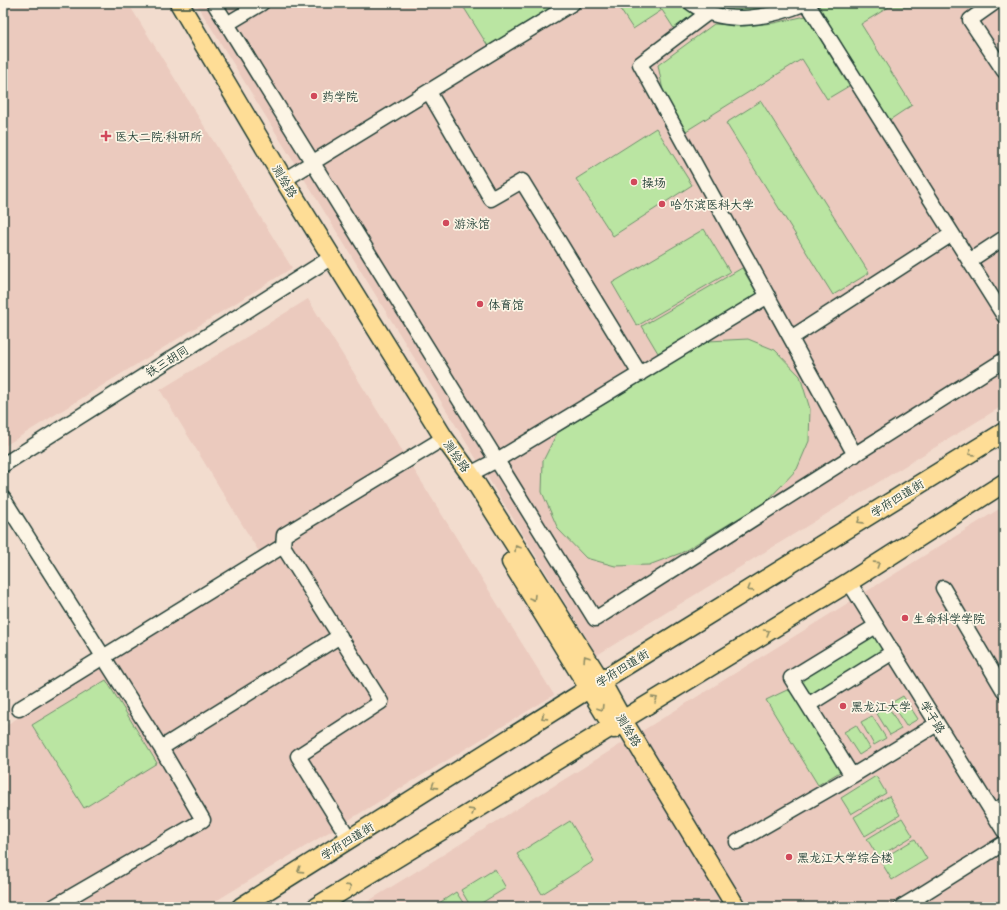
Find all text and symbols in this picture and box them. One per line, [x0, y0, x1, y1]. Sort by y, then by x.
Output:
place label: 药学院 [322, 89, 358, 104]
marker: 药学院 [309, 91, 319, 101]
place label: 医大二院·科研所 [115, 129, 203, 144]
marker: 医大二院·科研所 [100, 130, 112, 142]
street label: 测绘路 [269, 162, 301, 200]
place label: 操场 [642, 175, 666, 190]
marker: 操场 [629, 177, 639, 187]
place label: 哈尔滨医科大学 [670, 197, 754, 212]
marker: 哈尔滨医科大学 [657, 199, 667, 209]
place label: 游泳馆 [454, 216, 490, 231]
marker: 游泳馆 [441, 218, 451, 228]
place label: 体育馆 [488, 297, 524, 312]
marker: 体育馆 [475, 299, 485, 309]
street label: 铁三胡同 [143, 342, 191, 380]
street label: 测绘路 [441, 437, 473, 475]
one-way arrow [968, 448, 975, 455]
street label: 学府四道街 [868, 476, 926, 520]
one-way arrow [857, 516, 864, 524]
one-way arrow [514, 545, 521, 552]
one-way arrow [873, 562, 880, 569]
one-way arrow [747, 585, 754, 592]
one-way arrow [528, 594, 536, 601]
place label: 生命科学学院 [913, 611, 985, 626]
marker: 生命科学学院 [900, 613, 910, 623]
one-way arrow [763, 629, 770, 636]
street label: 学府四道街 [593, 646, 651, 690]
one-way arrow [583, 655, 591, 662]
one-way arrow [651, 696, 658, 703]
street label: 学子路 [917, 698, 949, 736]
place label: 黑龙江大学 [851, 699, 911, 714]
marker: 黑龙江大学 [838, 701, 848, 711]
one-way arrow [597, 704, 604, 711]
street label: 测绘路 [613, 711, 645, 749]
one-way arrow [541, 712, 548, 720]
one-way arrow [431, 782, 438, 789]
one-way arrow [468, 808, 475, 816]
street label: 学府四道街 [318, 819, 376, 863]
place label: 黑龙江大学综合楼 [797, 850, 893, 865]
marker: 黑龙江大学综合楼 [784, 852, 794, 862]
one-way arrow [297, 865, 304, 873]
one-way arrow [345, 884, 352, 891]

